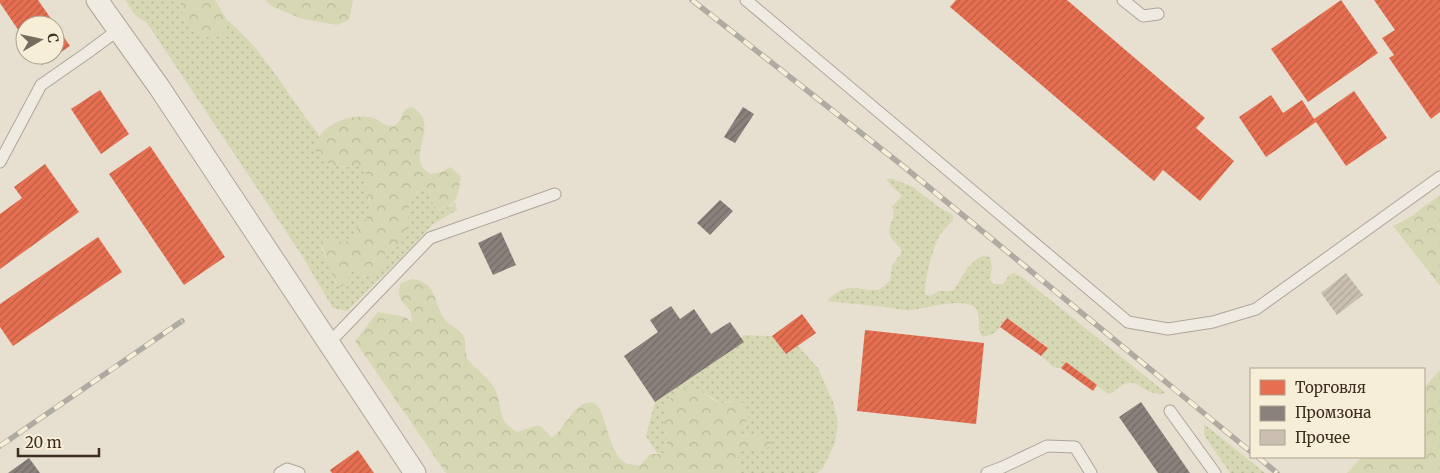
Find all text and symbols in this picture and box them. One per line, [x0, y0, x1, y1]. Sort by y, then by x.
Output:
north arrow [15, 15, 65, 65]
text: С [43, 32, 62, 44]
legend [1250, 368, 1425, 458]
text: Торговля [1295, 378, 1366, 397]
text: Промзона [1295, 403, 1371, 422]
scale bar [18, 426, 99, 458]
text: Прочее [1295, 428, 1350, 447]
text: 20 m [25, 433, 62, 452]

